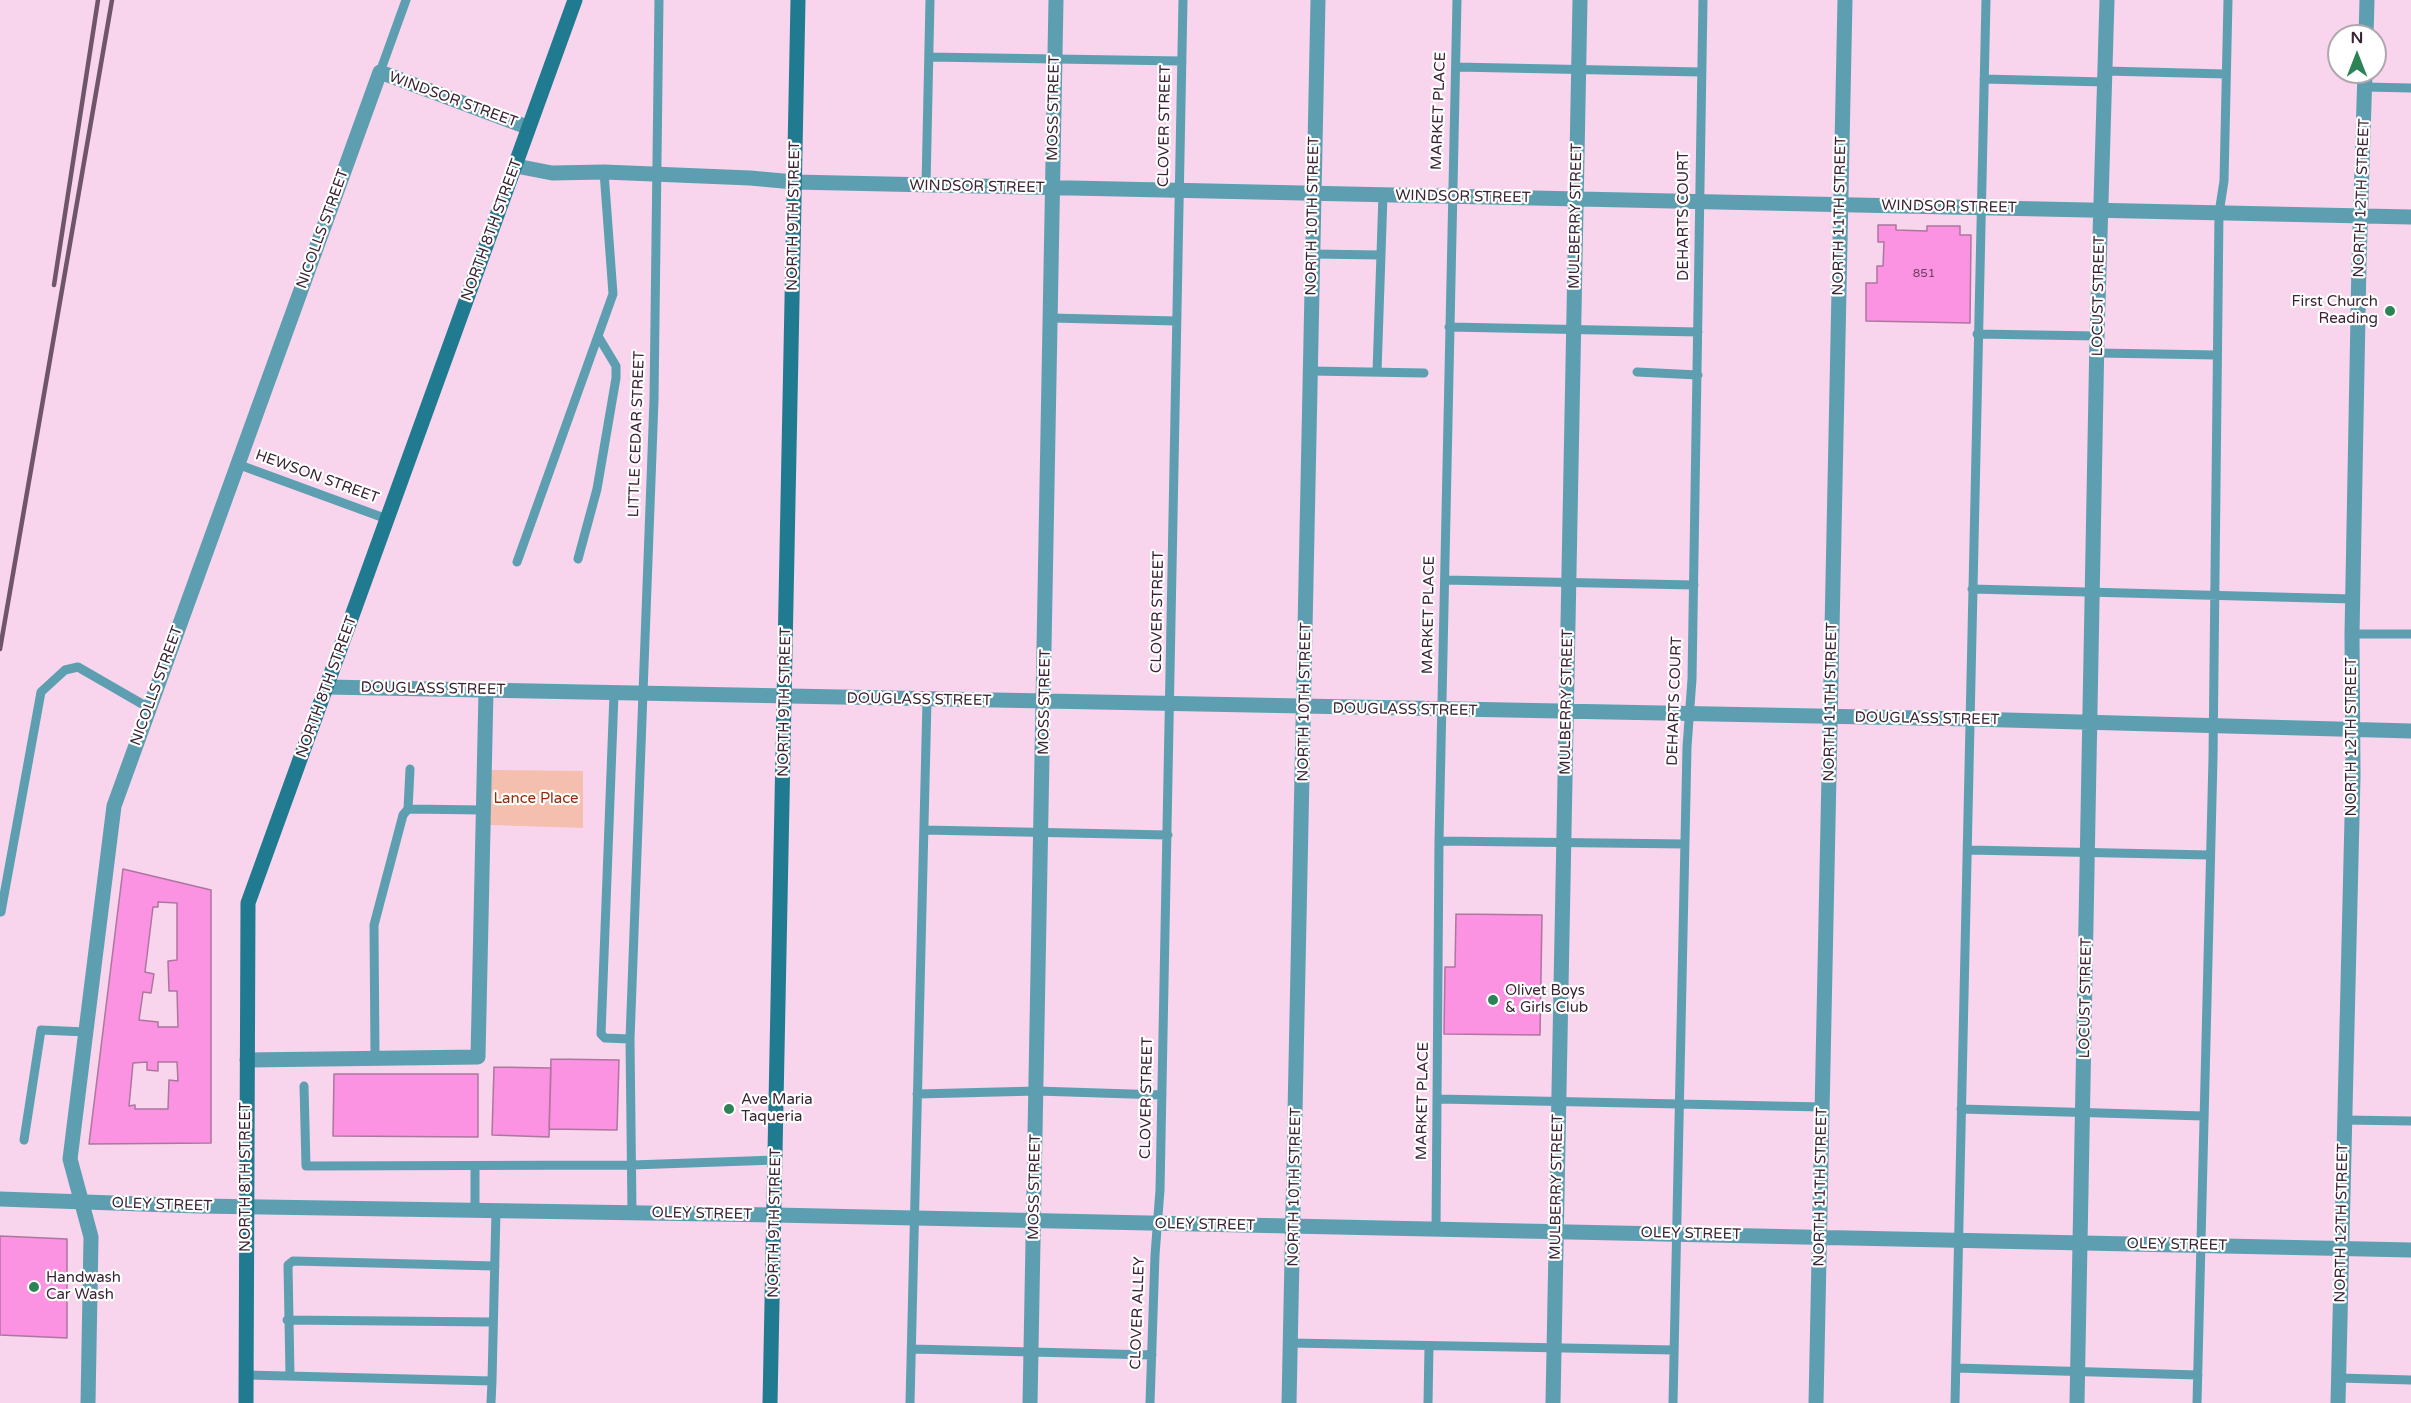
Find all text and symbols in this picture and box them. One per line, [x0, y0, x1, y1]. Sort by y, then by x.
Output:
north arrow [2327, 24, 2387, 84]
text: N [2351, 28, 2363, 48]
street label: MARKET PLACE [1428, 52, 1450, 170]
street label: MOSS STREET [1044, 55, 1064, 161]
street label: CLOVER STREET [1155, 65, 1175, 187]
street label: WINDSOR STREET [386, 68, 520, 132]
street label: NORTH 12TH STREET [2350, 118, 2374, 278]
street label: NORTH 10TH STREET [1303, 136, 1323, 296]
street label: NORTH 11TH STREET [1830, 136, 1850, 296]
street label: NORTH 9TH STREET [784, 141, 804, 291]
street label: MULBERRY STREET [1566, 143, 1586, 289]
street label: DEHARTS COURT [1675, 151, 1693, 281]
street label: NORTH 8TH STREET [458, 157, 526, 303]
street label: NICOLLS STREET [293, 167, 353, 291]
street label: WINDSOR STREET [909, 177, 1045, 197]
street label: WINDSOR STREET [1395, 187, 1531, 207]
street label: WINDSOR STREET [1881, 197, 2017, 217]
street label: LOCUST STREET [2089, 235, 2109, 357]
house number: 851 [1913, 267, 1935, 281]
place label: First Church Reading [2292, 293, 2378, 328]
marker: First Church Reading [2383, 304, 2397, 318]
street label: LITTLE CEDAR STREET [625, 350, 649, 518]
street label: HEWSON STREET [253, 446, 381, 508]
street label: CLOVER STREET [1148, 551, 1168, 673]
street label: MARKET PLACE [1419, 556, 1439, 674]
street label: NORTH 8TH STREET [293, 614, 361, 760]
street label: NORTH 10TH STREET [1295, 622, 1315, 782]
street label: NORTH 11TH STREET [1821, 622, 1841, 782]
street label: NICOLLS STREET [127, 624, 187, 748]
street label: NORTH 9TH STREET [775, 627, 795, 777]
street label: MULBERRY STREET [1557, 629, 1577, 775]
street label: DEHARTS COURT [1664, 636, 1686, 766]
street label: MOSS STREET [1035, 649, 1055, 755]
street label: NORTH 12TH STREET [2343, 657, 2361, 817]
street label: DOUGLASS STREET [360, 679, 506, 699]
street label: DOUGLASS STREET [846, 690, 992, 710]
street label: DOUGLASS STREET [1332, 700, 1478, 720]
street label: DOUGLASS STREET [1854, 709, 2000, 729]
park label: Lance Place [493, 790, 579, 808]
street label: LOCUST STREET [2076, 937, 2096, 1059]
place label: Olivet Boys & Girls Club [1505, 982, 1588, 1017]
marker: Olivet Boys & Girls Club [1486, 993, 1500, 1007]
street label: CLOVER STREET [1137, 1037, 1157, 1159]
street label: MARKET PLACE [1413, 1042, 1433, 1160]
place label: Ave Maria Taqueria [741, 1091, 813, 1126]
street label: NORTH 8TH STREET [237, 1102, 255, 1252]
marker: Ave Maria Taqueria [722, 1102, 736, 1116]
street label: NORTH 10TH STREET [1285, 1107, 1305, 1267]
street label: NORTH 11TH STREET [1811, 1107, 1831, 1267]
street label: MULBERRY STREET [1547, 1114, 1567, 1260]
street label: MOSS STREET [1025, 1134, 1045, 1240]
street label: NORTH 12TH STREET [2332, 1143, 2352, 1303]
street label: NORTH 9TH STREET [765, 1148, 785, 1298]
street label: OLEY STREET [111, 1194, 213, 1216]
street label: OLEY STREET [652, 1204, 752, 1224]
street label: OLEY STREET [1155, 1215, 1255, 1235]
street label: OLEY STREET [1641, 1224, 1741, 1244]
street label: OLEY STREET [2127, 1235, 2227, 1255]
street label: CLOVER ALLEY [1127, 1256, 1149, 1370]
place label: Handwash Car Wash [46, 1269, 121, 1304]
marker: Handwash Car Wash [27, 1280, 41, 1294]

